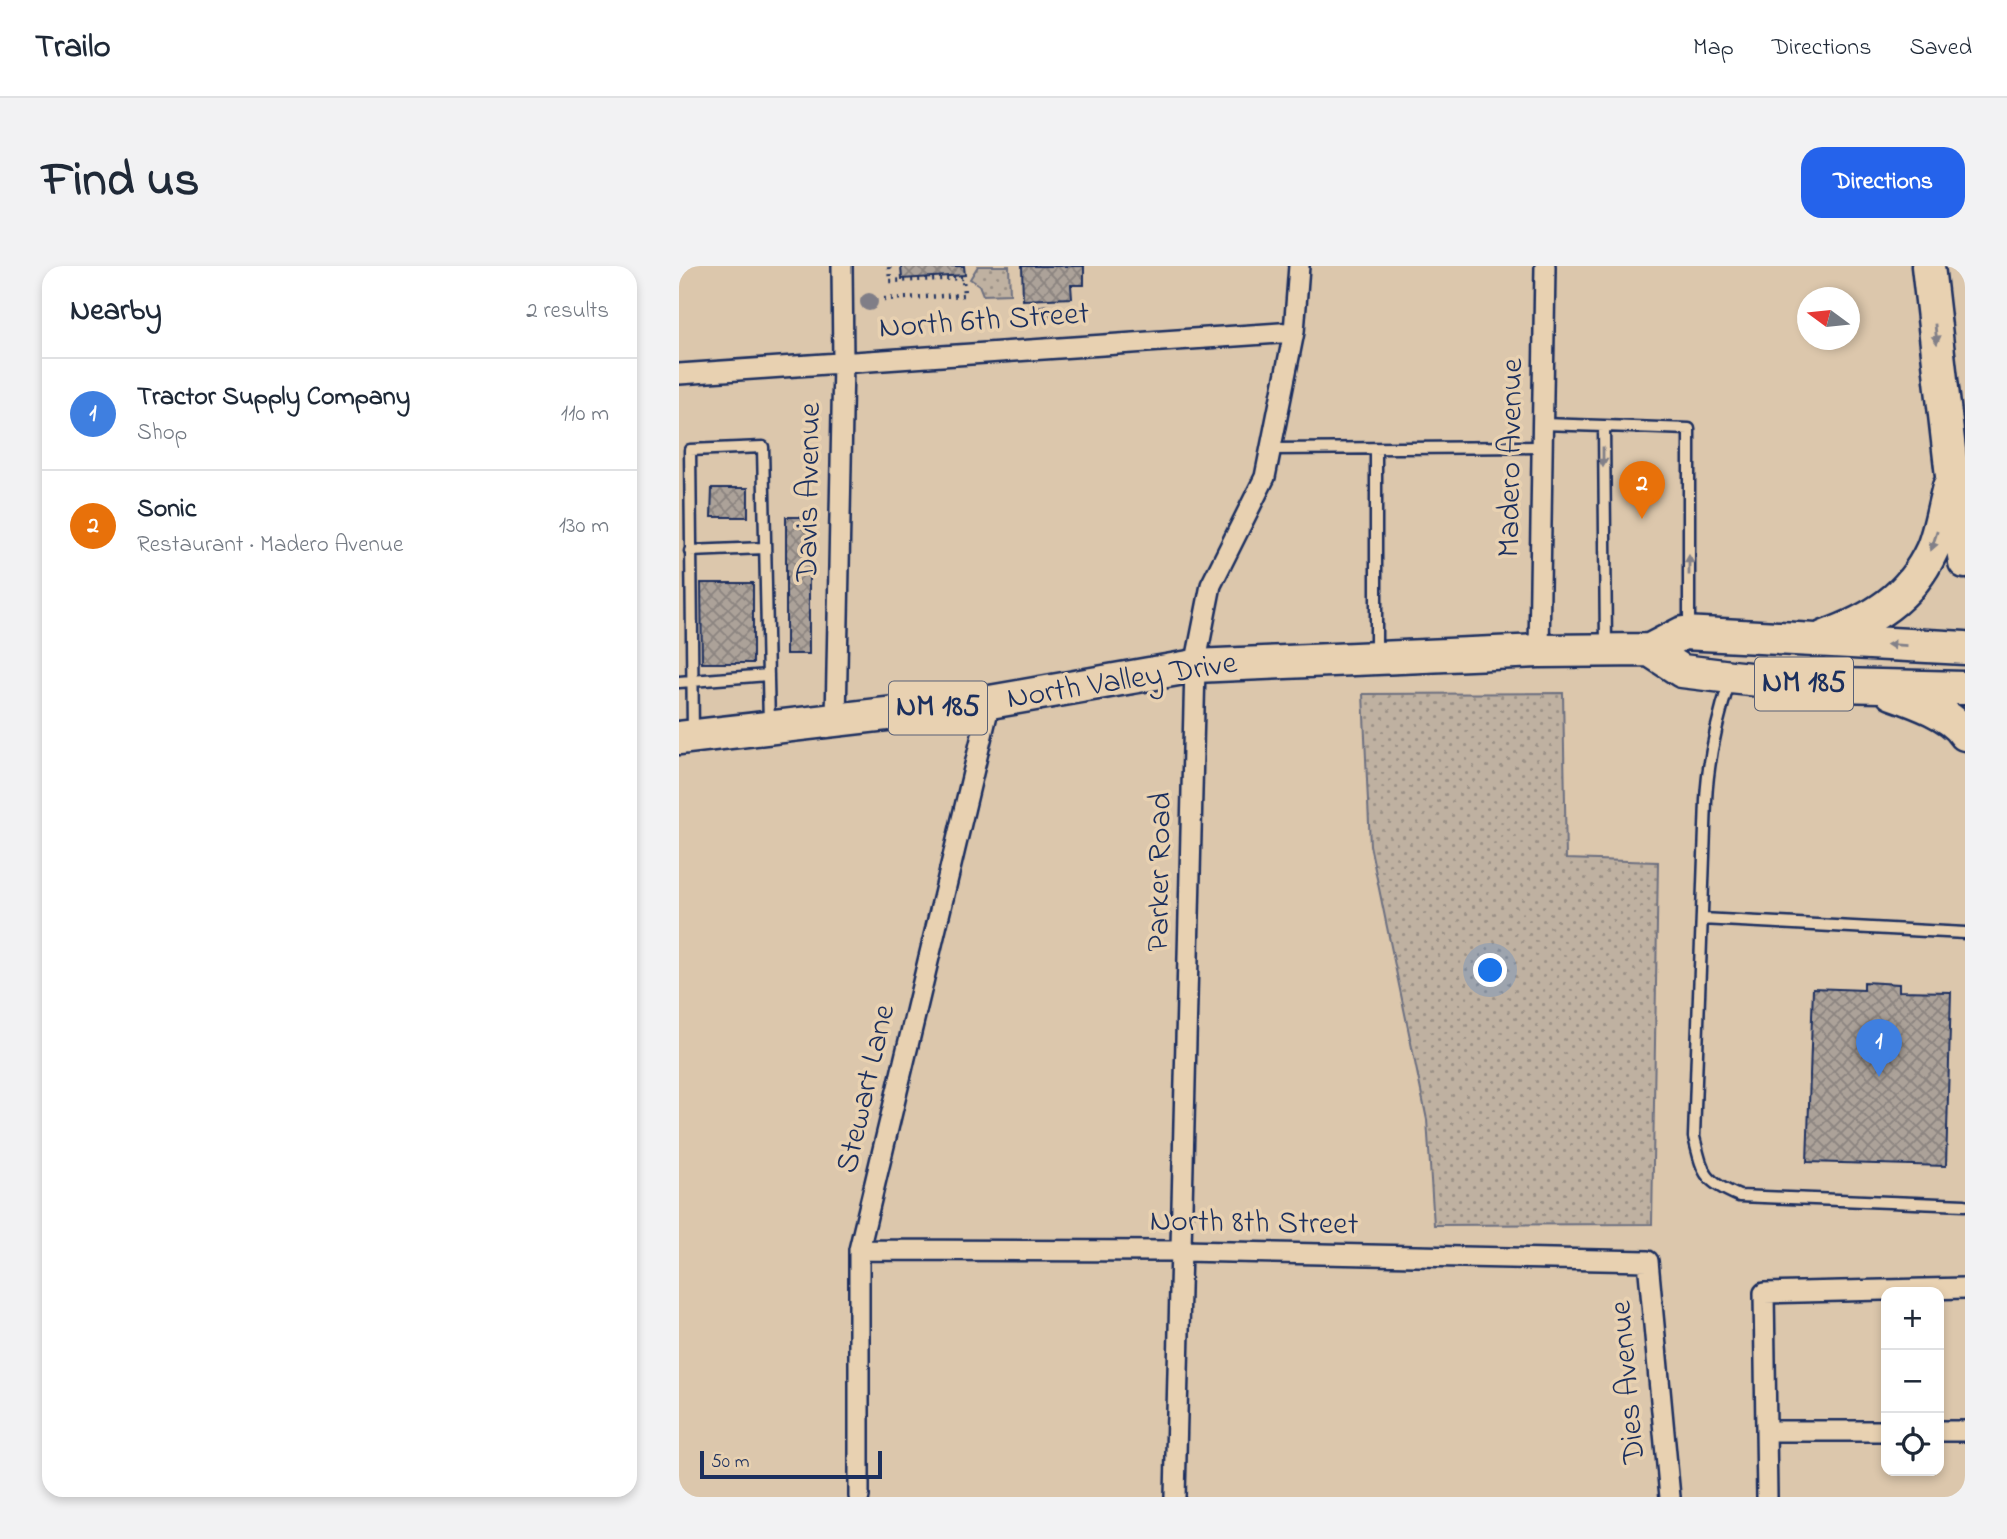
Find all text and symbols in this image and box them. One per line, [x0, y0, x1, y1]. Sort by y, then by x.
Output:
text: Trailo [35, 24, 111, 72]
text: Map [1693, 31, 1734, 66]
text: Directions [1772, 31, 1871, 66]
text: Saved [1909, 31, 1972, 66]
text: Find us [42, 146, 199, 218]
button: Directions [1801, 147, 1965, 218]
north arrow [1797, 287, 1860, 350]
text: Nearby [70, 290, 162, 334]
street label: North 6th Street [877, 291, 1091, 353]
text: 2 results [526, 295, 609, 328]
one-way arrow [1930, 323, 1941, 345]
street label: Madero Avenue [1487, 357, 1537, 558]
text: Tractor Supply Company [137, 379, 410, 417]
text: 1 [89, 398, 97, 431]
text: 110 m [561, 398, 609, 431]
street label: Davis Avenue [785, 402, 835, 583]
text: Shop [137, 417, 187, 450]
one-way arrow [1597, 446, 1609, 468]
pin: 2 [1619, 461, 1665, 519]
text: Sonic [137, 491, 196, 529]
text: 2 [87, 510, 99, 543]
text: 130 m [559, 510, 609, 543]
text: Restaurant · Madero Avenue [137, 529, 403, 562]
one-way arrow [1928, 531, 1938, 552]
one-way arrow [1683, 554, 1695, 576]
one-way arrow [1886, 639, 1908, 650]
street label: North Valley Drive [1004, 641, 1241, 723]
road number: NM 185 [1755, 658, 1853, 710]
road number: NM 185 [889, 682, 987, 734]
street label: Parker Road [1136, 792, 1186, 952]
your location [1473, 953, 1507, 987]
street label: Stewart Lane [825, 999, 909, 1178]
pin: 1 [1856, 1019, 1902, 1077]
street label: North 8th Street [1149, 1199, 1359, 1249]
map controls [1881, 1287, 1944, 1476]
button: + [1881, 1287, 1944, 1350]
street label: Dies Avenue [1598, 1298, 1660, 1467]
button: − [1881, 1350, 1944, 1413]
button: locate [1881, 1413, 1944, 1476]
scale bar [700, 1448, 882, 1480]
text: 50 m [711, 1449, 750, 1476]

